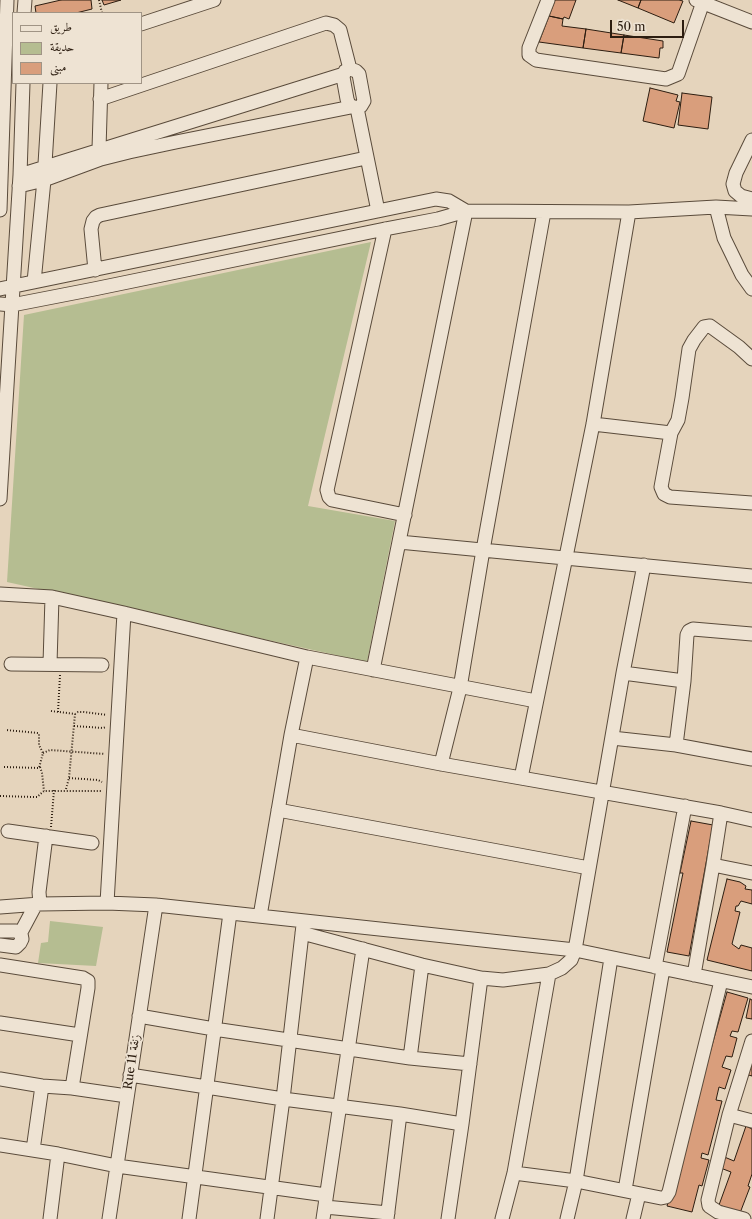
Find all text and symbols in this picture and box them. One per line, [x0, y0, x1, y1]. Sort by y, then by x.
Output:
legend [12, 12, 142, 84]
scale bar [612, 12, 686, 38]
text: طريق [50, 19, 72, 34]
text: 50 m [617, 19, 646, 34]
text: حديقة [50, 39, 74, 54]
text: مبنى [50, 59, 66, 74]
street label: Rue 11 زنقة [121, 1034, 143, 1090]

